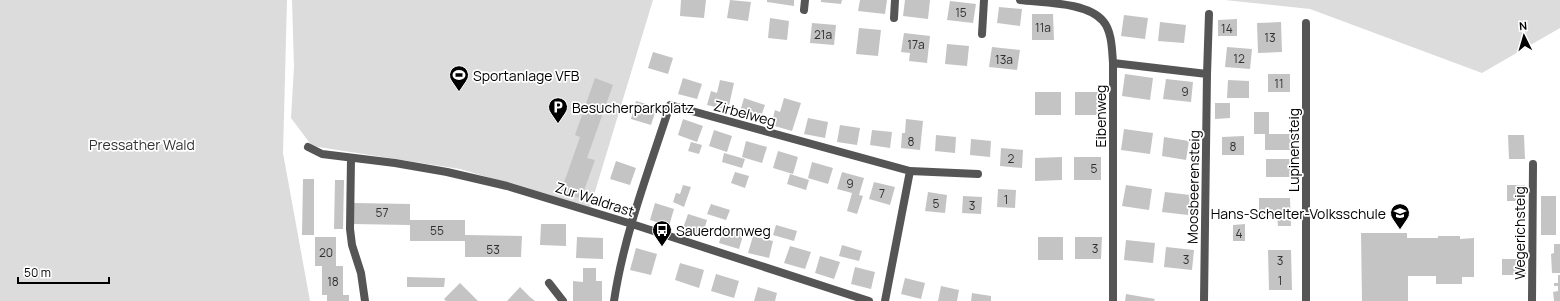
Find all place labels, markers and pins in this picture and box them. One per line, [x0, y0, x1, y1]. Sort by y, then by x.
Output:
sports icon: Sportanlage VFB [448, 64, 470, 92]
place label: Sportanlage VFB [473, 66, 580, 85]
parking icon: Besucherparkplatz [547, 96, 569, 124]
place label: Besucherparkplatz [572, 98, 694, 117]
school or university icon: Hans-Schelter-Volksschule [1389, 202, 1411, 230]
place label: Hans-Schelter-Volksschule [1211, 204, 1386, 223]
bus stop icon: Sauerdornweg [651, 219, 673, 247]
place label: Sauerdornweg [676, 221, 771, 240]

